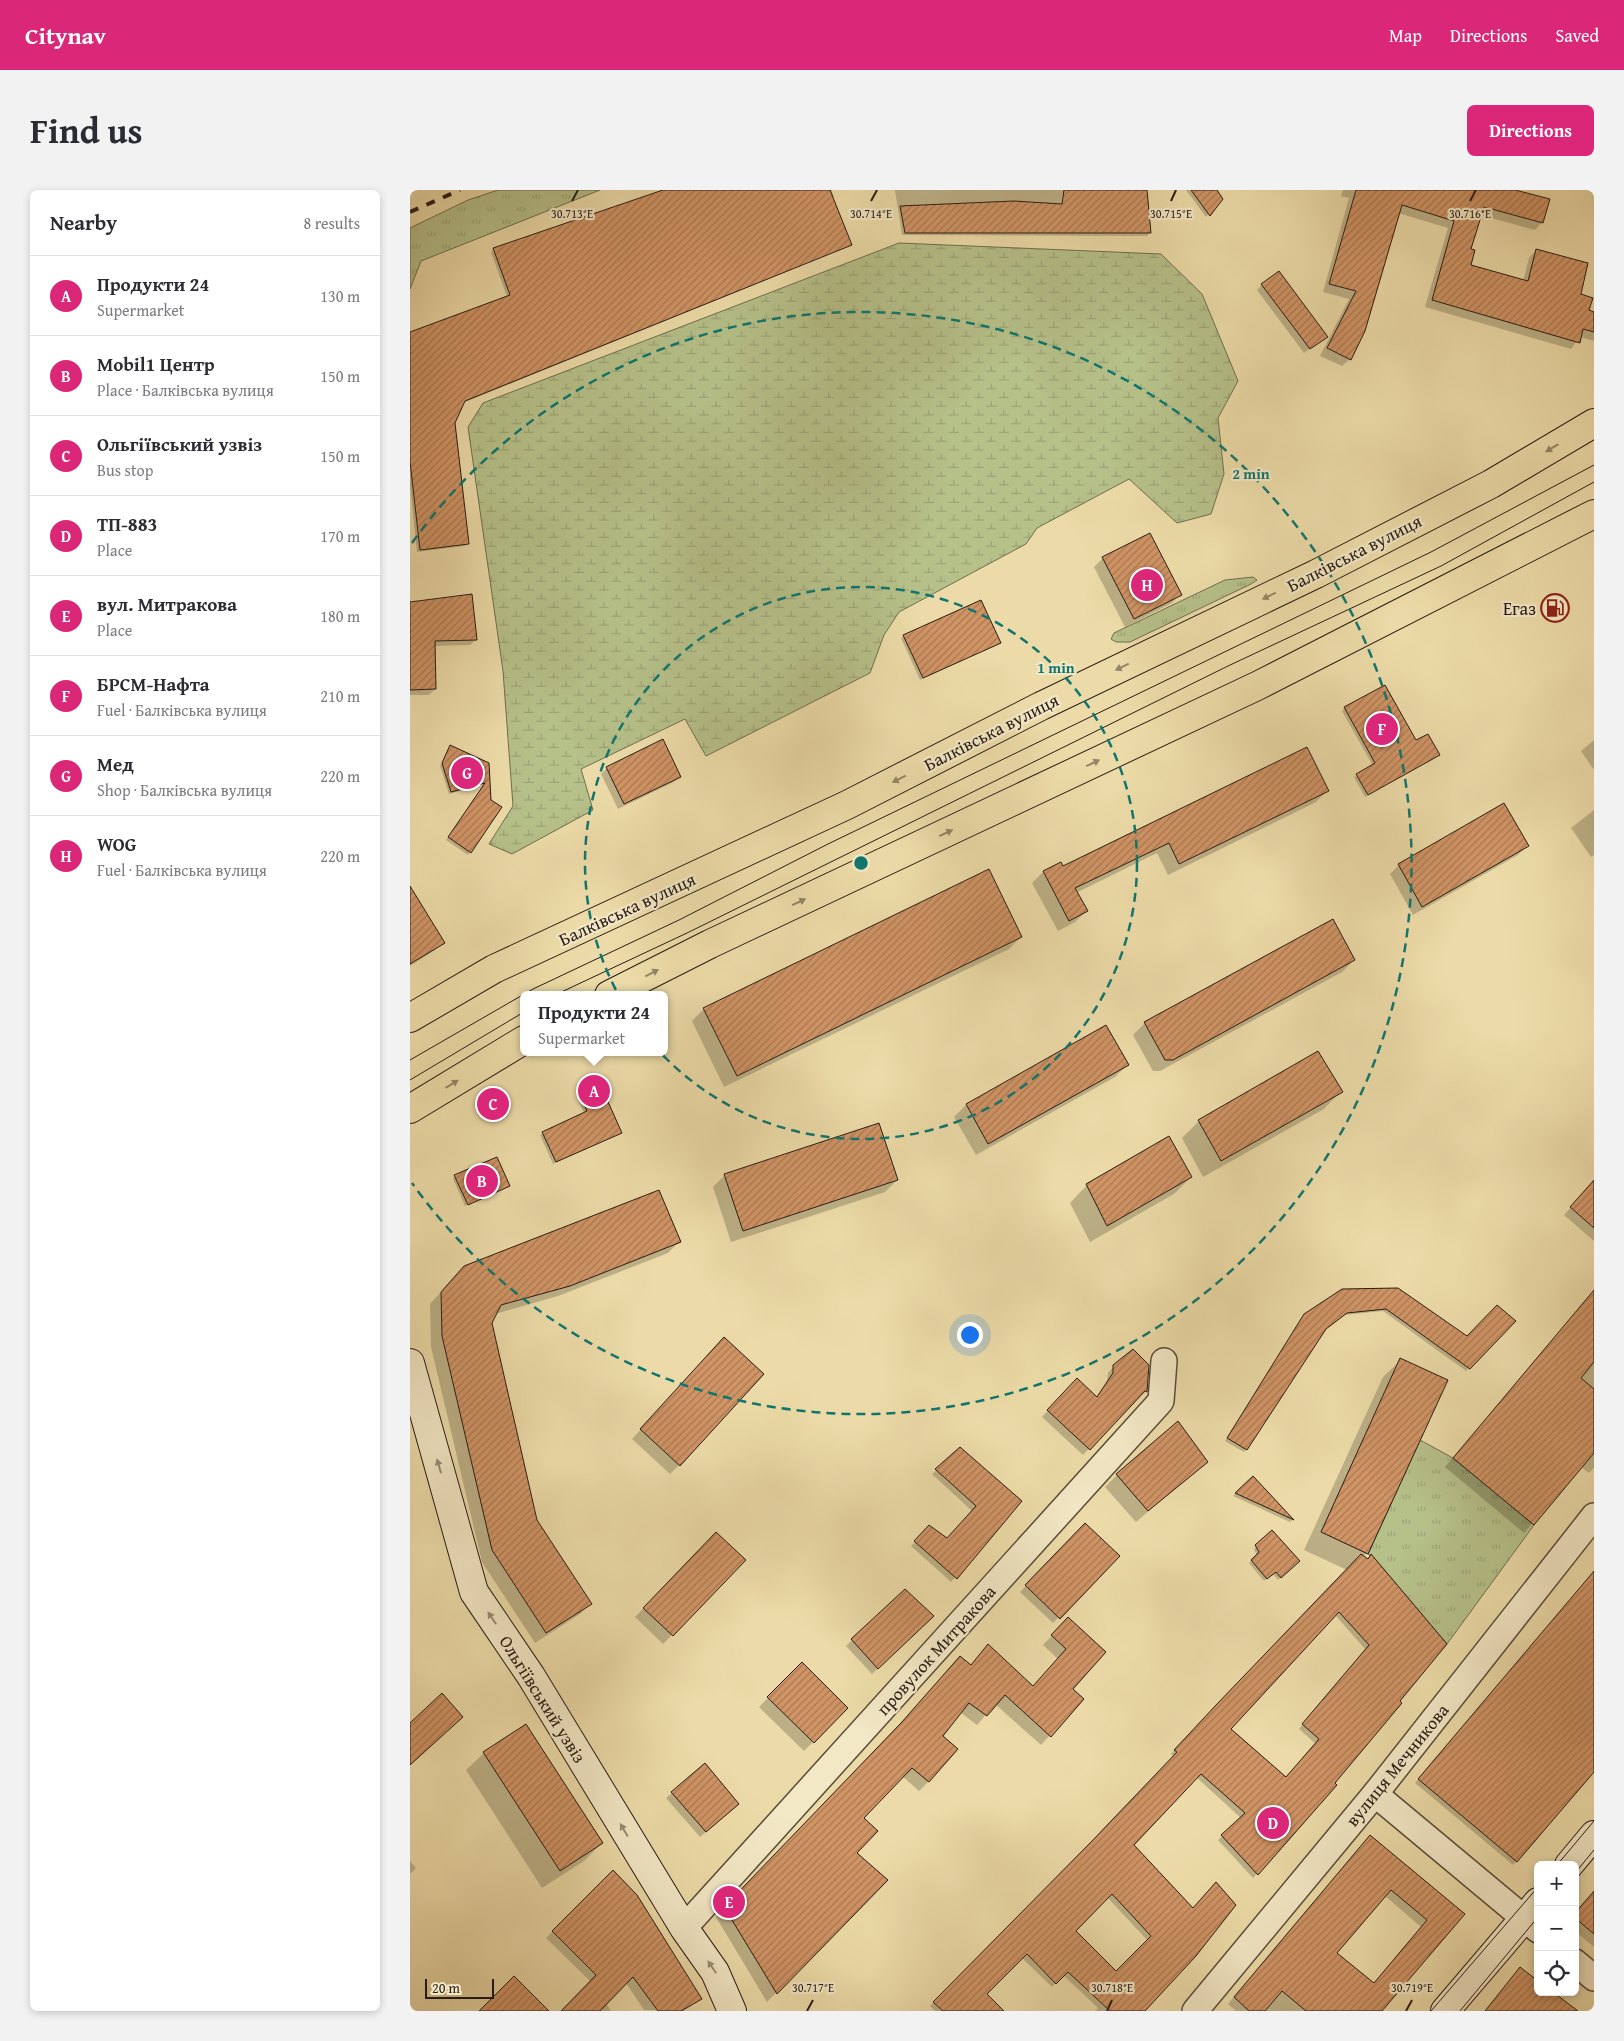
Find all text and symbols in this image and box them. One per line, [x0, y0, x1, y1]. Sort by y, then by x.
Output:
text: Citynav [25, 18, 106, 53]
text: Map [1389, 22, 1422, 49]
text: Directions [1450, 22, 1527, 49]
text: Saved [1555, 22, 1599, 49]
text: Find us [30, 105, 143, 156]
button: Directions [1467, 105, 1594, 156]
text: 30.713°E [551, 205, 593, 222]
text: 30.714°E [850, 205, 892, 222]
text: 30.715°E [1150, 205, 1192, 222]
text: 30.716°E [1449, 205, 1491, 222]
text: Nearby [50, 207, 117, 238]
text: 8 results [303, 211, 360, 235]
text: Продукти 24 [97, 270, 209, 298]
text: A [61, 284, 71, 308]
text: 130 m [320, 284, 360, 308]
text: Supermarket [97, 298, 184, 322]
text: Mobil1 Центр [97, 350, 215, 378]
text: B [61, 364, 71, 388]
text: 150 m [320, 364, 360, 388]
text: Place · Балківська вулиця [97, 378, 274, 402]
text: Ольгіївський узвіз [97, 430, 262, 458]
one-way arrow [1545, 443, 1559, 452]
text: C [61, 444, 71, 468]
text: 150 m [320, 444, 360, 468]
text: Bus stop [97, 458, 153, 482]
text: 2 min [1232, 463, 1270, 484]
street label: Балківська вулиця [1282, 507, 1426, 599]
text: ТП-883 [97, 510, 157, 538]
text: D [61, 524, 71, 548]
text: 170 m [320, 524, 360, 548]
text: Place [97, 538, 132, 562]
pin: H [1131, 566, 1163, 604]
text: вул. Митракова [97, 590, 237, 618]
one-way arrow [1262, 593, 1276, 601]
fuel station icon: Егаз [1540, 593, 1570, 623]
place label: Егаз [1503, 595, 1536, 622]
text: E [62, 604, 70, 628]
text: 180 m [320, 604, 360, 628]
text: Place [97, 618, 132, 642]
text: 1 min [1037, 657, 1075, 678]
one-way arrow [1115, 663, 1129, 671]
text: БРСМ-Нафта [97, 670, 210, 698]
text: F [62, 684, 70, 708]
text: 210 m [320, 684, 360, 708]
street label: Балківська вулиця [919, 686, 1063, 778]
text: Fuel · Балківська вулиця [97, 698, 267, 722]
pin: F [1366, 710, 1398, 748]
text: Мед [97, 750, 134, 778]
pin: G [451, 754, 483, 792]
one-way arrow [1085, 759, 1100, 767]
text: G [61, 764, 71, 788]
text: 220 m [320, 764, 360, 788]
one-way arrow [892, 775, 906, 783]
text: Shop · Балківська вулиця [97, 778, 272, 802]
one-way arrow [939, 828, 953, 836]
text: WOG [97, 830, 136, 858]
text: H [60, 844, 72, 868]
text: 220 m [320, 844, 360, 868]
centre of rings [852, 854, 870, 872]
text: Fuel · Балківська вулиця [97, 858, 267, 882]
street label: Балківська вулиця [554, 865, 700, 953]
one-way arrow [792, 898, 806, 906]
one-way arrow [645, 969, 660, 977]
popup [520, 991, 668, 1056]
text: Продукти 24 [538, 998, 650, 1026]
text: Supermarket [538, 1026, 625, 1050]
pin: A [578, 1072, 610, 1110]
one-way arrow [445, 1079, 458, 1088]
pin: C [477, 1085, 509, 1123]
pin: B [466, 1162, 498, 1200]
your location [957, 1322, 983, 1348]
one-way arrow [434, 1458, 442, 1473]
street label: провулок Митракова [870, 1579, 1002, 1721]
one-way arrow [487, 1611, 497, 1625]
street label: Ольгіївський узвіз [493, 1630, 593, 1768]
street label: вулиця Мечникова [1339, 1697, 1455, 1832]
pin: D [1257, 1804, 1289, 1842]
one-way arrow [620, 1824, 629, 1837]
map controls [1534, 1861, 1579, 1996]
button: + [1534, 1861, 1579, 1906]
pin: E [713, 1883, 745, 1921]
button: − [1534, 1906, 1579, 1951]
button: locate [1534, 1951, 1579, 1996]
one-way arrow [707, 1960, 717, 1974]
scale bar [425, 1976, 494, 1999]
text: 20 m [432, 1978, 460, 1998]
text: 30.717°E [792, 1979, 834, 1996]
text: 30.718°E [1091, 1979, 1133, 1996]
text: 30.719°E [1391, 1979, 1433, 1996]

